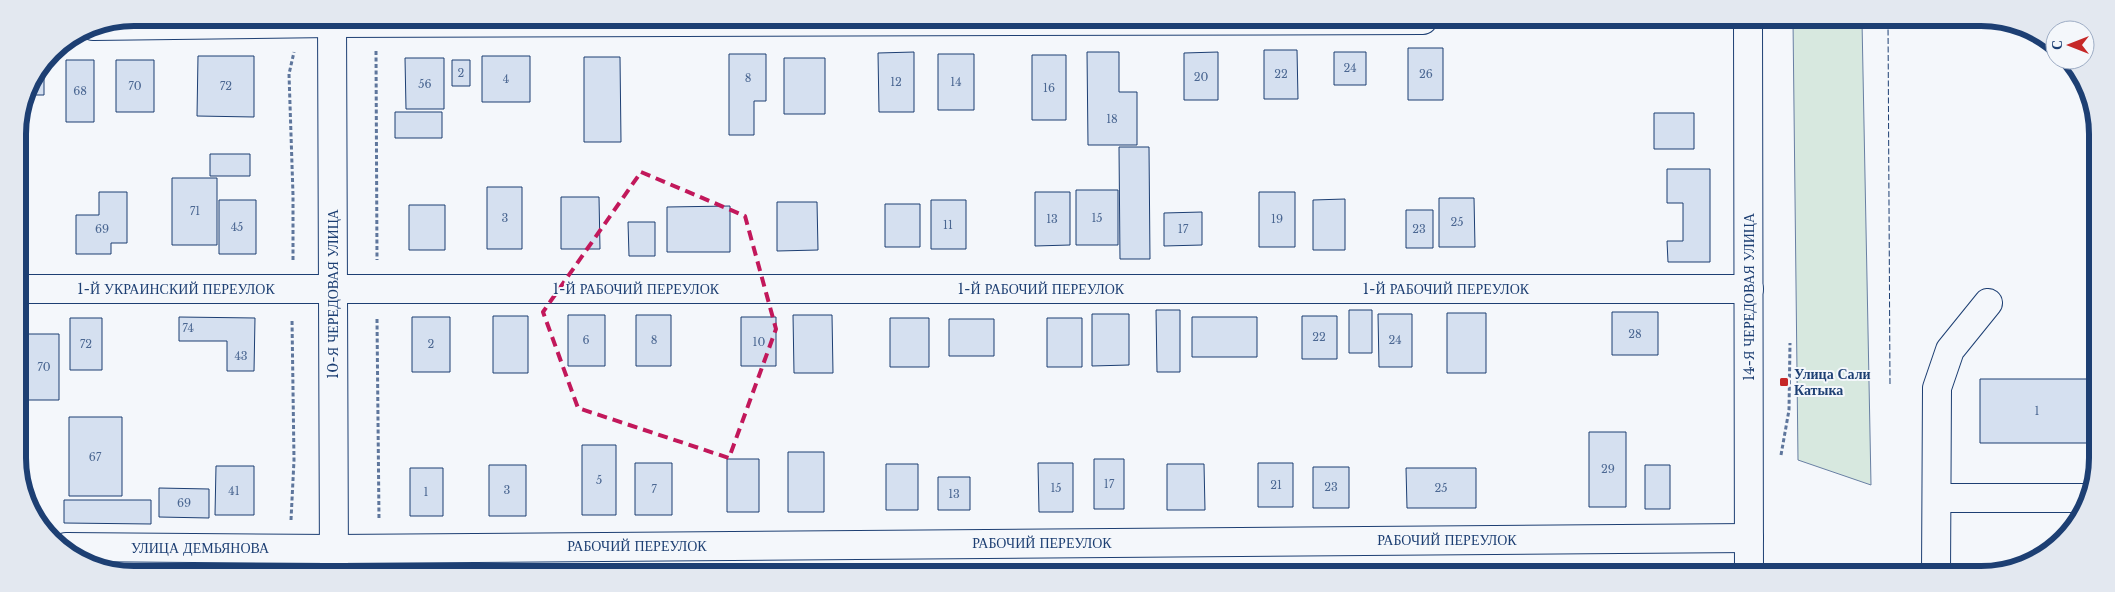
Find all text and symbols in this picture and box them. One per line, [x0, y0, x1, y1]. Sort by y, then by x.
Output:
north arrow [2045, 20, 2095, 70]
text: С [2048, 40, 2066, 50]
house number: 24 [1343, 61, 1357, 75]
house number: 2 [458, 66, 465, 80]
house number: 22 [1274, 67, 1288, 81]
house number: 26 [1419, 67, 1433, 81]
house number: 20 [1194, 70, 1208, 84]
house number: 8 [745, 71, 751, 85]
house number: 4 [503, 72, 509, 86]
house number: 12 [890, 75, 902, 89]
house number: 14 [950, 75, 962, 89]
house number: 56 [418, 77, 432, 91]
house number: 70 [128, 79, 142, 93]
house number: 72 [220, 79, 232, 93]
house number: 16 [1043, 81, 1055, 95]
house number: 68 [73, 84, 87, 98]
house number: 18 [1106, 112, 1118, 126]
house number: 71 [190, 204, 200, 218]
street label: 10-Я ЧЕРЕДОВАЯ УЛИЦА [324, 208, 342, 379]
house number: 3 [502, 211, 509, 225]
house number: 15 [1091, 211, 1103, 225]
house number: 13 [1046, 212, 1058, 226]
house number: 19 [1271, 212, 1283, 226]
street label: 14-Я ЧЕРЕДОВАЯ УЛИЦА [1740, 212, 1758, 381]
house number: 25 [1450, 215, 1464, 229]
house number: 11 [943, 218, 953, 232]
house number: 45 [231, 220, 243, 234]
house number: 69 [95, 222, 109, 236]
house number: 17 [1178, 222, 1189, 236]
house number: 23 [1412, 222, 1426, 236]
street label: 1-Й УКРАИНСКИЙ ПЕРЕУЛОК [77, 280, 275, 298]
street label: 1-Й РАБОЧИЙ ПЕРЕУЛОК [553, 280, 720, 298]
street label: 1-Й РАБОЧИЙ ПЕРЕУЛОК [958, 280, 1125, 298]
street label: 1-Й РАБОЧИЙ ПЕРЕУЛОК [1363, 280, 1530, 298]
house number: 74 [182, 321, 194, 335]
house number: 28 [1628, 327, 1642, 341]
house number: 22 [1312, 330, 1326, 344]
house number: 6 [582, 333, 590, 347]
house number: 8 [651, 333, 657, 347]
house number: 24 [1388, 333, 1402, 347]
house number: 10 [753, 335, 766, 349]
house number: 72 [80, 337, 92, 351]
house number: 2 [428, 337, 435, 351]
house number: 43 [234, 349, 248, 363]
house number: 70 [37, 360, 51, 374]
place label: Улица Сали Катыка [1794, 365, 1871, 399]
marker: Улица Сали Катыка [1778, 376, 1790, 388]
house number: 1 [2035, 404, 2040, 418]
house number: 67 [89, 450, 102, 464]
house number: 29 [1601, 462, 1615, 476]
house number: 5 [596, 473, 602, 487]
house number: 17 [1104, 477, 1115, 491]
house number: 21 [1270, 478, 1282, 492]
house number: 23 [1324, 480, 1338, 494]
house number: 15 [1050, 481, 1062, 495]
house number: 25 [1434, 481, 1448, 495]
house number: 7 [651, 482, 657, 496]
house number: 3 [504, 483, 511, 497]
house number: 41 [228, 484, 240, 498]
house number: 1 [424, 485, 429, 499]
house number: 13 [948, 487, 960, 501]
house number: 69 [177, 496, 191, 510]
street label: РАБОЧИЙ ПЕРЕУЛОК [1377, 531, 1517, 549]
street label: РАБОЧИЙ ПЕРЕУЛОК [972, 534, 1112, 552]
street label: РАБОЧИЙ ПЕРЕУЛОК [567, 537, 707, 555]
street label: УЛИЦА ДЕМЬЯНОВА [131, 539, 270, 557]

